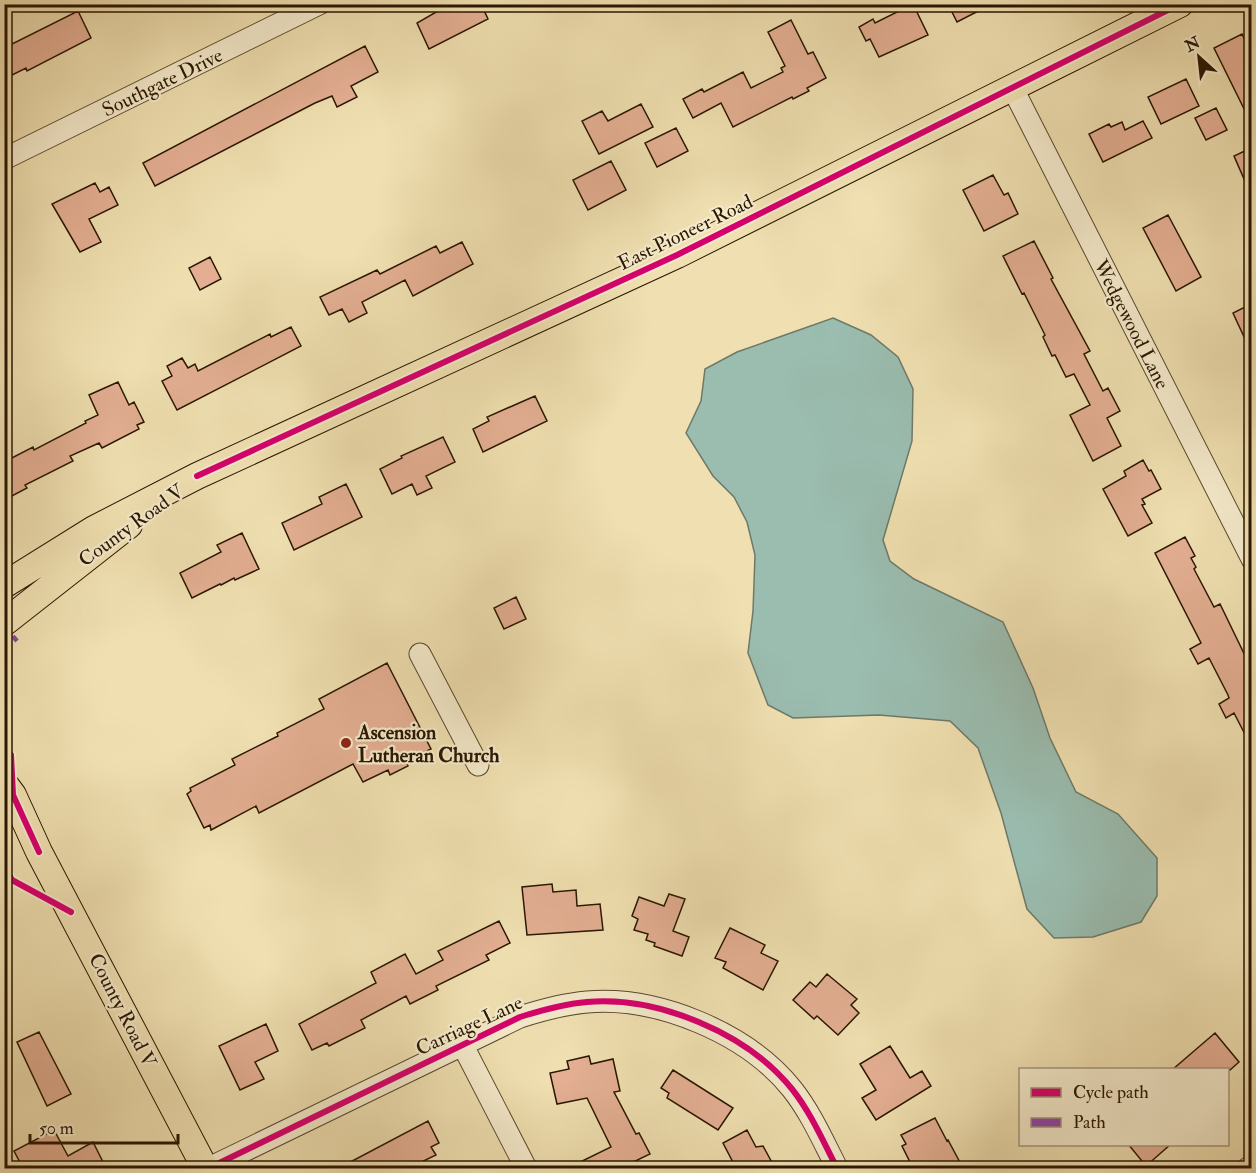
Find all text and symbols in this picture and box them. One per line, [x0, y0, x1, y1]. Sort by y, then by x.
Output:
north arrow [1169, 27, 1229, 87]
text: N [1181, 32, 1204, 57]
street label: Southgate Drive [98, 43, 227, 122]
street label: East Pioneer Road [614, 189, 757, 276]
street label: Wedgewood Lane [1088, 254, 1175, 393]
street label: County Road V [74, 478, 190, 572]
place label: Ascension Lutheran Church [357, 720, 500, 768]
marker: Ascension Lutheran Church [339, 736, 353, 750]
street label: County Road V [83, 949, 162, 1072]
street label: Carriage Lane [412, 990, 527, 1061]
legend [1019, 1068, 1229, 1146]
text: Cycle path [1073, 1081, 1149, 1104]
scale bar [30, 1107, 178, 1145]
text: Path [1073, 1111, 1106, 1134]
text: 50 m [39, 1117, 74, 1140]

